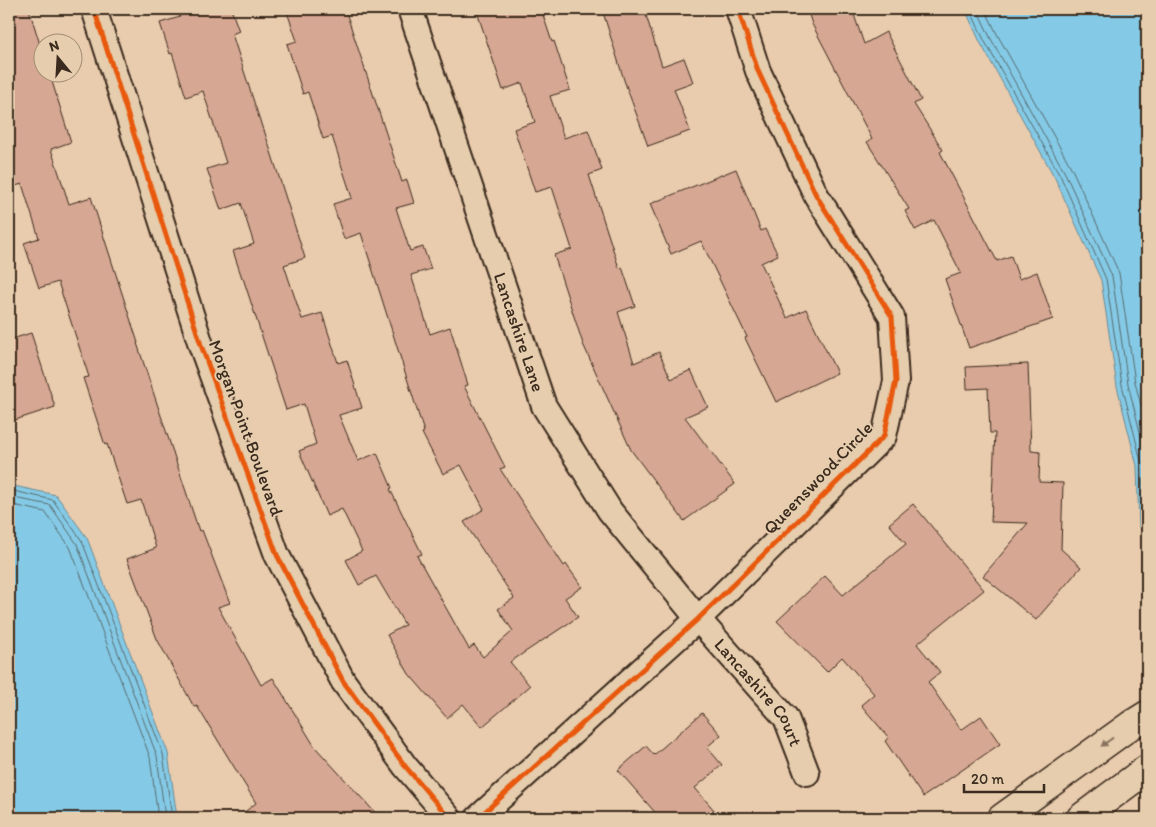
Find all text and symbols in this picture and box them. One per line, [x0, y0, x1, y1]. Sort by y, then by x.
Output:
north arrow [32, 32, 82, 82]
text: N [47, 37, 61, 56]
street label: Lancashire Lane [489, 270, 549, 395]
street label: Morgan Point Boulevard [204, 337, 288, 519]
street label: Queenswood Circle [759, 417, 877, 539]
street label: Lancashire Court [709, 634, 807, 750]
one-way arrow [1100, 737, 1114, 747]
scale bar [964, 762, 1044, 794]
text: 20 m [971, 770, 1005, 788]

